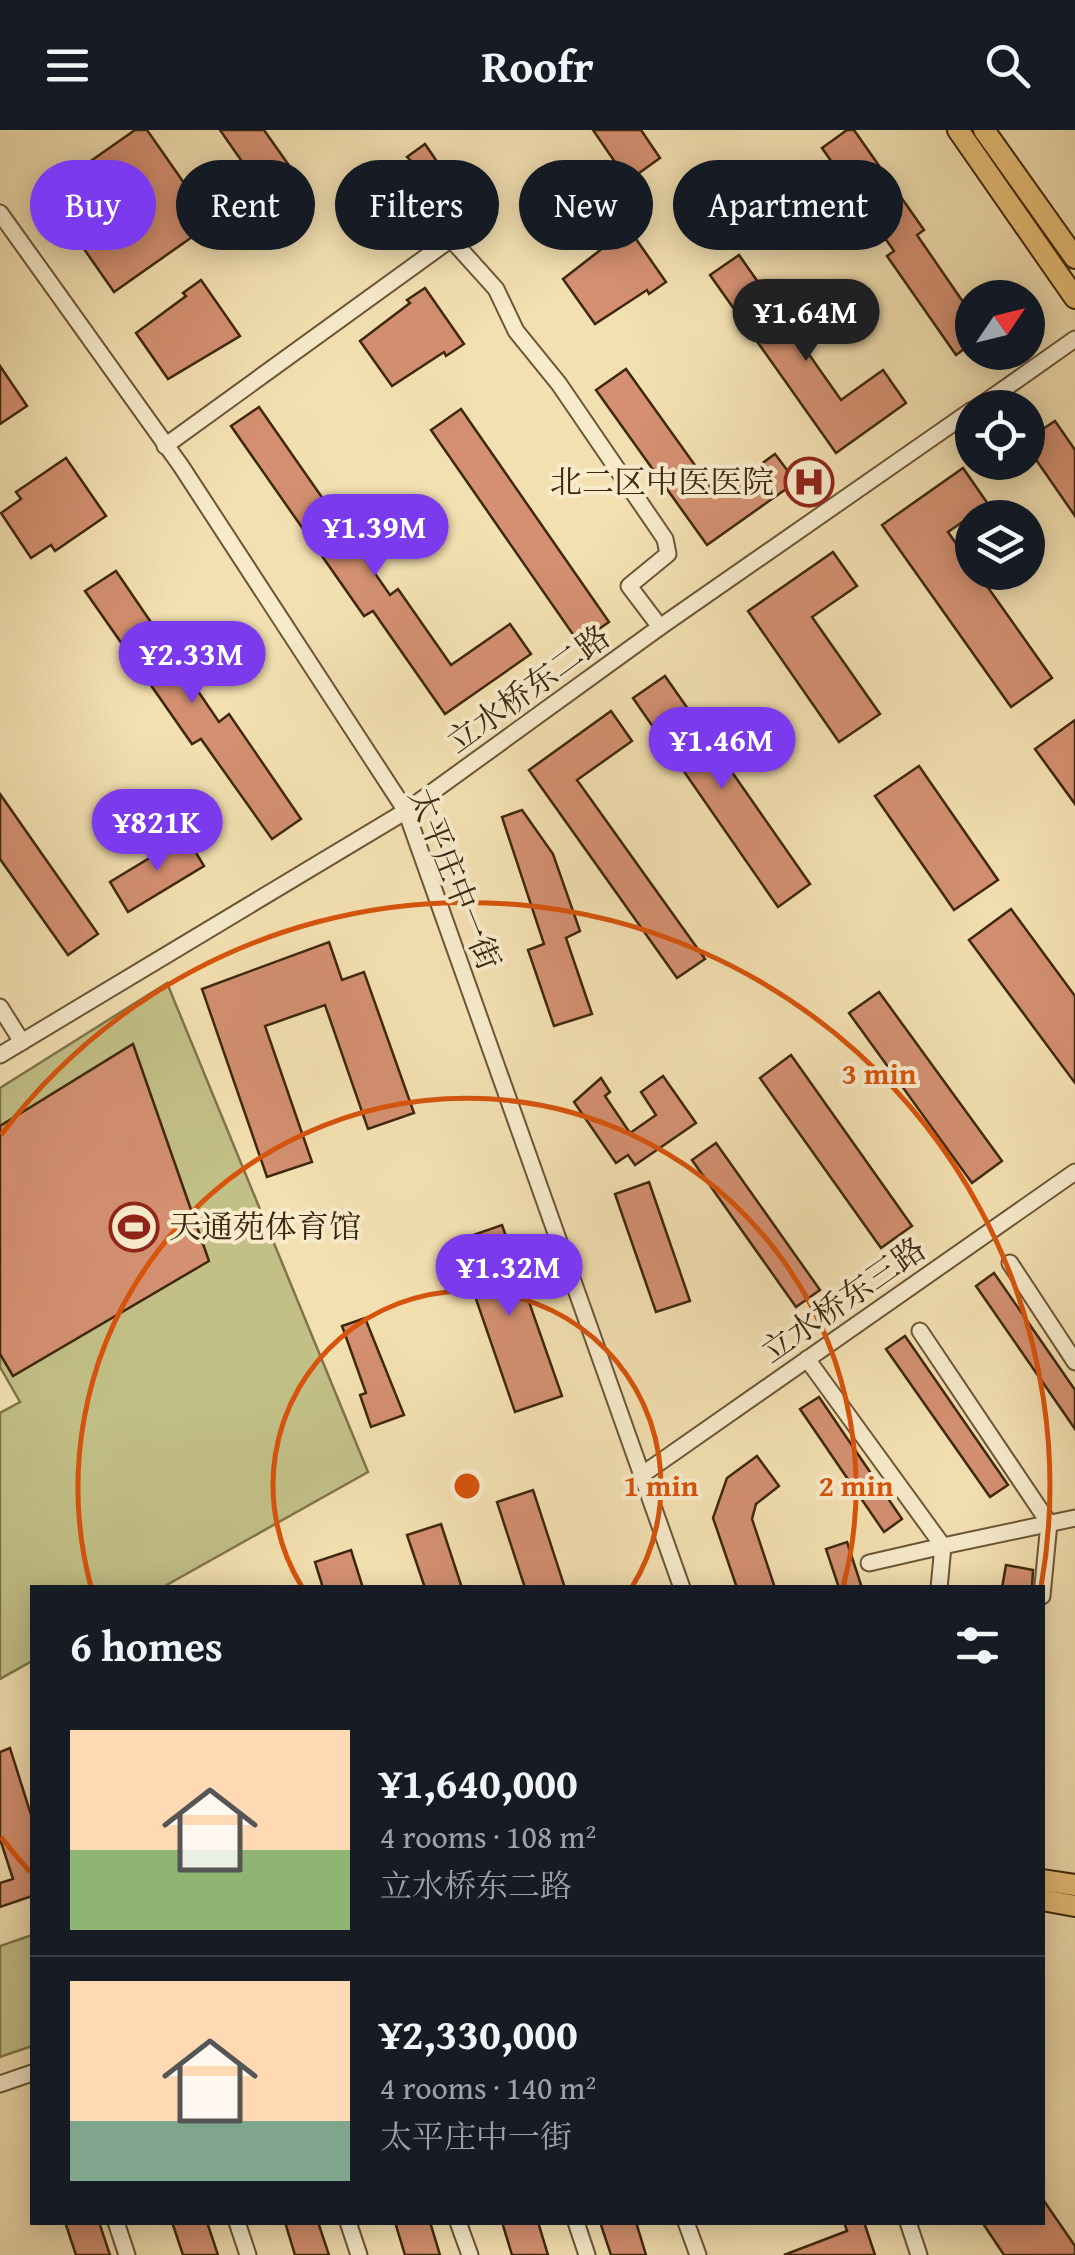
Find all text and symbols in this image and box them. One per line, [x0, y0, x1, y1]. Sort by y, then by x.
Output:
text: Roofr [481, 33, 594, 98]
icon: menu [40, 38, 95, 93]
icon: search [980, 38, 1035, 93]
chip: Buy [30, 160, 156, 250]
chip: Rent [176, 160, 315, 250]
chip: Filters [335, 160, 499, 250]
chip: New [519, 160, 653, 250]
chip: Apartment [673, 160, 903, 250]
pin: ¥1.64M [725, 279, 887, 364]
north arrow [955, 280, 1045, 370]
map controls [955, 280, 1045, 590]
text: ¥1.64M [755, 288, 857, 335]
button: locate [955, 390, 1045, 480]
hospital icon: 北二区中医医院 [783, 456, 835, 508]
place label: 北二区中医医院 [550, 458, 774, 505]
pin: ¥1.39M [294, 494, 456, 579]
button: layers [955, 500, 1045, 590]
text: ¥1.39M [324, 503, 426, 550]
street label: 立水桥东二路 [436, 613, 619, 764]
pin: ¥2.33M [111, 621, 273, 706]
text: ¥2.33M [141, 630, 243, 677]
pin: ¥1.46M [641, 707, 803, 792]
text: ¥1.46M [671, 716, 773, 763]
street label: 太平庄中一街 [398, 781, 513, 977]
pin: ¥821K [87, 789, 227, 874]
text: ¥821K [114, 798, 200, 845]
text: 3 min [842, 1051, 917, 1095]
sports icon: 天通苑体育馆 [108, 1201, 160, 1253]
place label: 天通苑体育馆 [169, 1203, 361, 1250]
street label: 立水桥东三路 [751, 1225, 935, 1374]
pin: ¥1.32M [428, 1234, 590, 1319]
text: ¥1.32M [458, 1243, 560, 1290]
text: 1 min [624, 1463, 699, 1507]
text: 2 min [819, 1463, 894, 1507]
centre of rings [449, 1468, 485, 1504]
text: 6 homes [70, 1615, 223, 1676]
icon: filters [950, 1618, 1005, 1673]
text: ¥1,640,000 [380, 1752, 578, 1813]
icon: home [150, 1770, 270, 1890]
text: 4 rooms · 108 m² [380, 1813, 596, 1860]
text: 立水桥东二路 [380, 1862, 572, 1909]
text: ¥2,330,000 [380, 2003, 578, 2064]
icon: home [150, 2021, 270, 2141]
text: 4 rooms · 140 m² [380, 2064, 596, 2111]
text: 太平庄中一街 [380, 2113, 572, 2160]

